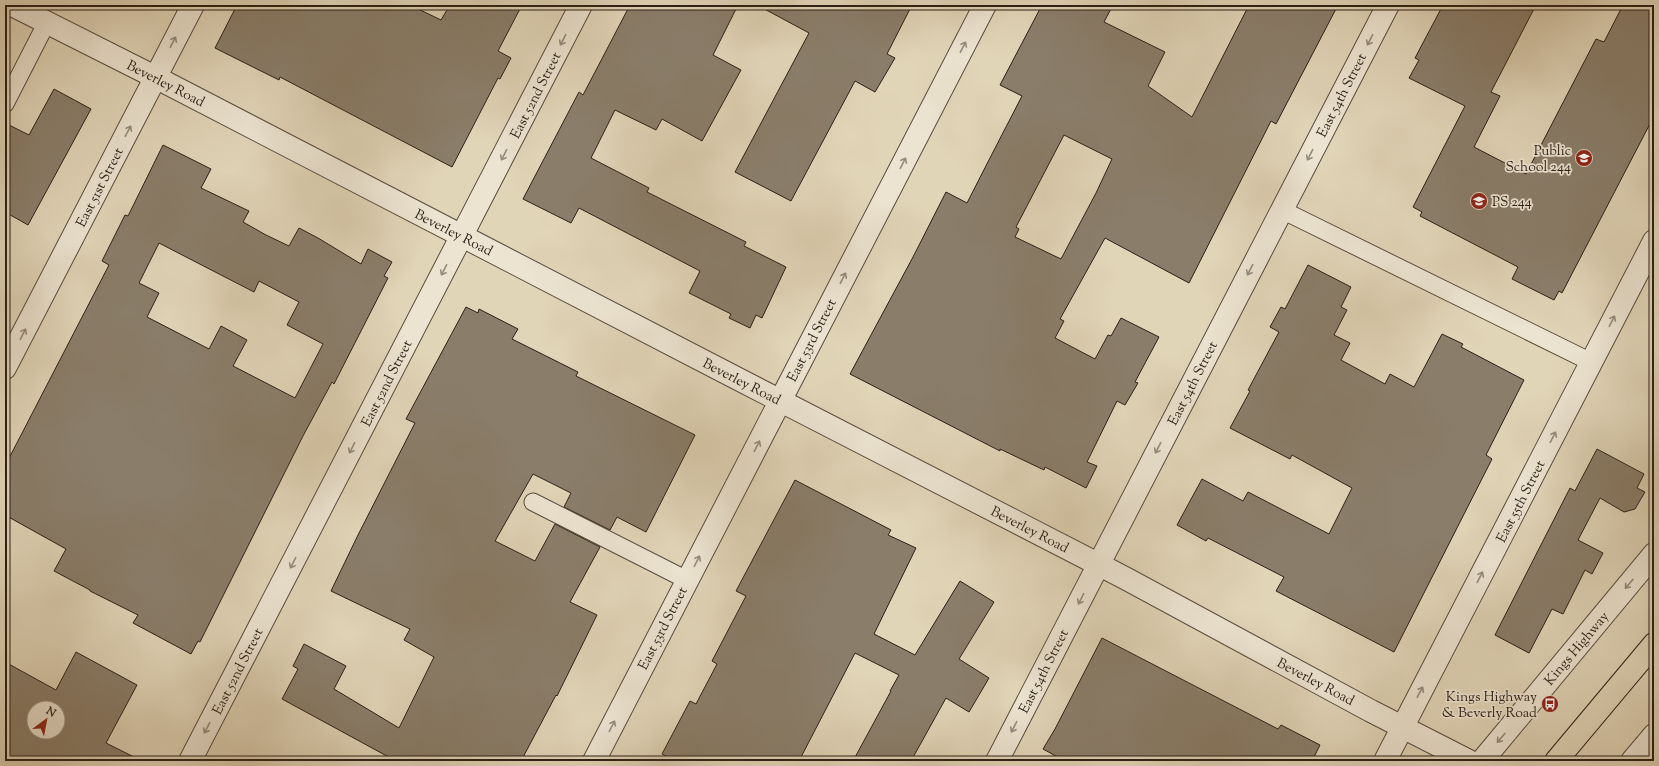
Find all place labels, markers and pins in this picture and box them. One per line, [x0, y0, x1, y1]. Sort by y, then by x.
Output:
place label: Public School 244 [1506, 142, 1571, 178]
school or university icon: Public School 244 [1574, 148, 1594, 168]
school or university icon: PS 244 [1469, 191, 1489, 211]
place label: PS 244 [1492, 193, 1532, 213]
place label: Kings Highway & Beverly Road [1442, 688, 1537, 724]
bus stop icon: Kings Highway & Beverly Road [1540, 694, 1560, 714]

